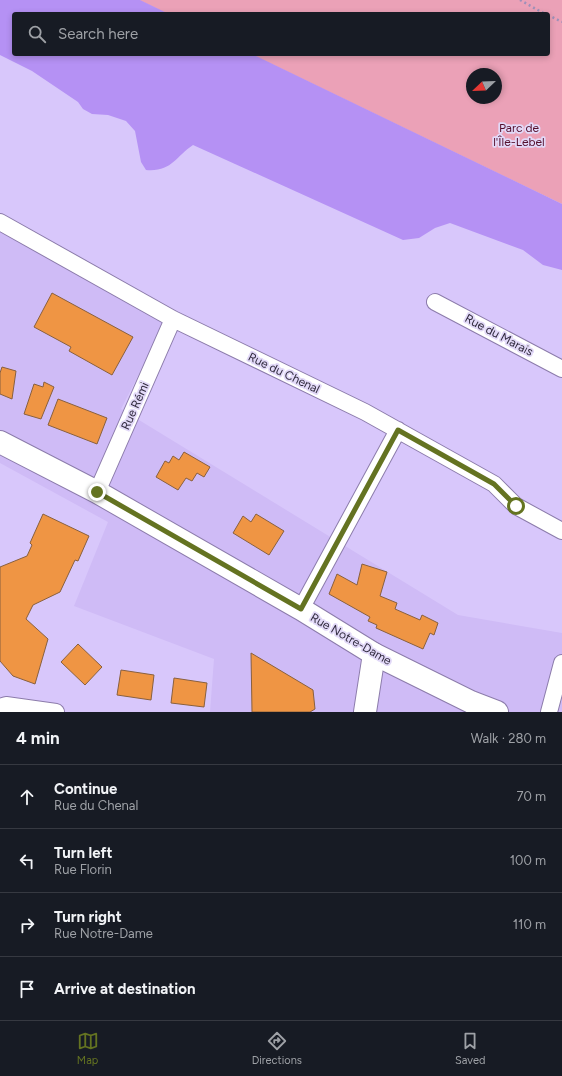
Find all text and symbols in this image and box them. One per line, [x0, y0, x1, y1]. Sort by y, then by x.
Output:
search box [12, 12, 550, 56]
icon: search [26, 23, 48, 45]
text: Search here [58, 25, 138, 43]
north arrow [466, 68, 502, 104]
park label: Parc de l'Île-Lebel [493, 121, 545, 149]
street label: Rue du Marais [462, 311, 536, 359]
street label: Rue du Chenal [246, 350, 322, 396]
street label: Rue Rémi [118, 380, 152, 432]
route end [88, 483, 106, 501]
route start [507, 497, 525, 515]
street label: Rue Notre-Dame [308, 610, 394, 668]
text: 4 min [16, 728, 60, 748]
text: Walk · 280 m [471, 731, 546, 746]
text: Continue [54, 780, 117, 798]
icon: ahead [16, 786, 38, 808]
text: 70 m [516, 789, 546, 804]
text: Rue du Chenal [54, 798, 138, 813]
text: Turn left [54, 844, 112, 862]
icon: left [16, 850, 38, 872]
text: 100 m [510, 853, 546, 868]
text: Rue Florin [54, 862, 112, 877]
text: Turn right [54, 908, 122, 926]
icon: right [16, 914, 38, 936]
text: 110 m [513, 917, 546, 932]
text: Rue Notre-Dame [54, 926, 153, 941]
icon: arrive [16, 978, 38, 1000]
text: Arrive at destination [54, 980, 195, 998]
tab: Map [77, 1030, 99, 1067]
tab: Directions [252, 1030, 302, 1067]
tab: Saved [455, 1030, 485, 1067]

